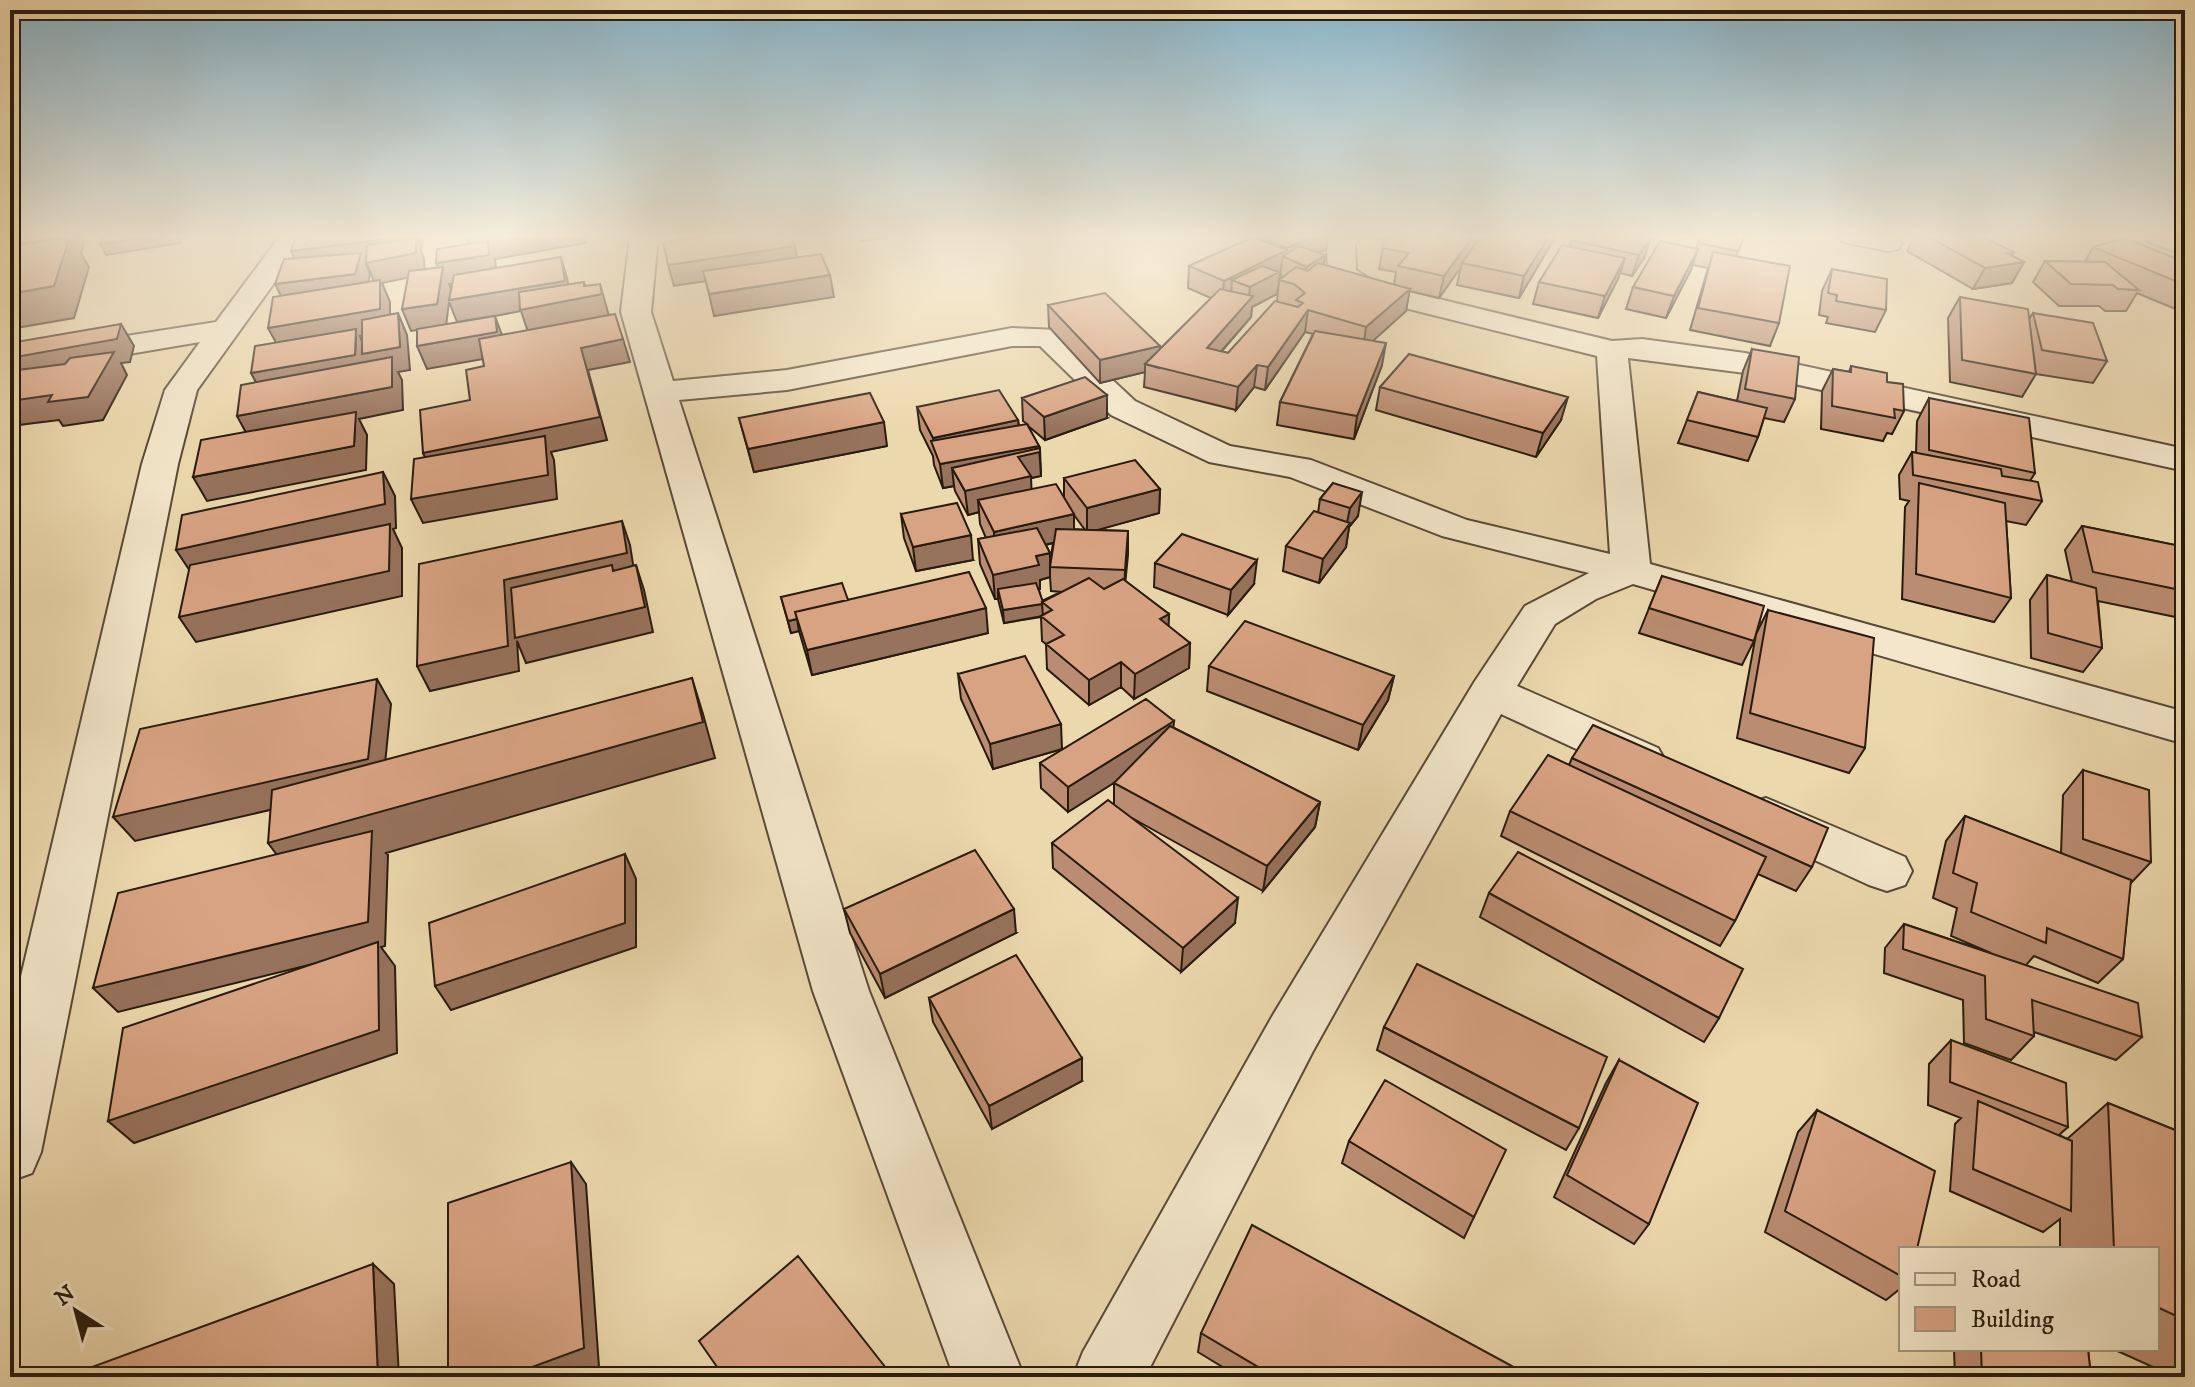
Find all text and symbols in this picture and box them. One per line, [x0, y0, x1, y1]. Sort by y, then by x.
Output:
legend [1899, 1247, 2159, 1351]
text: Road [1971, 1265, 2021, 1295]
north arrow [36, 1271, 116, 1351]
text: N [50, 1280, 80, 1312]
text: Building [1971, 1305, 2054, 1335]

